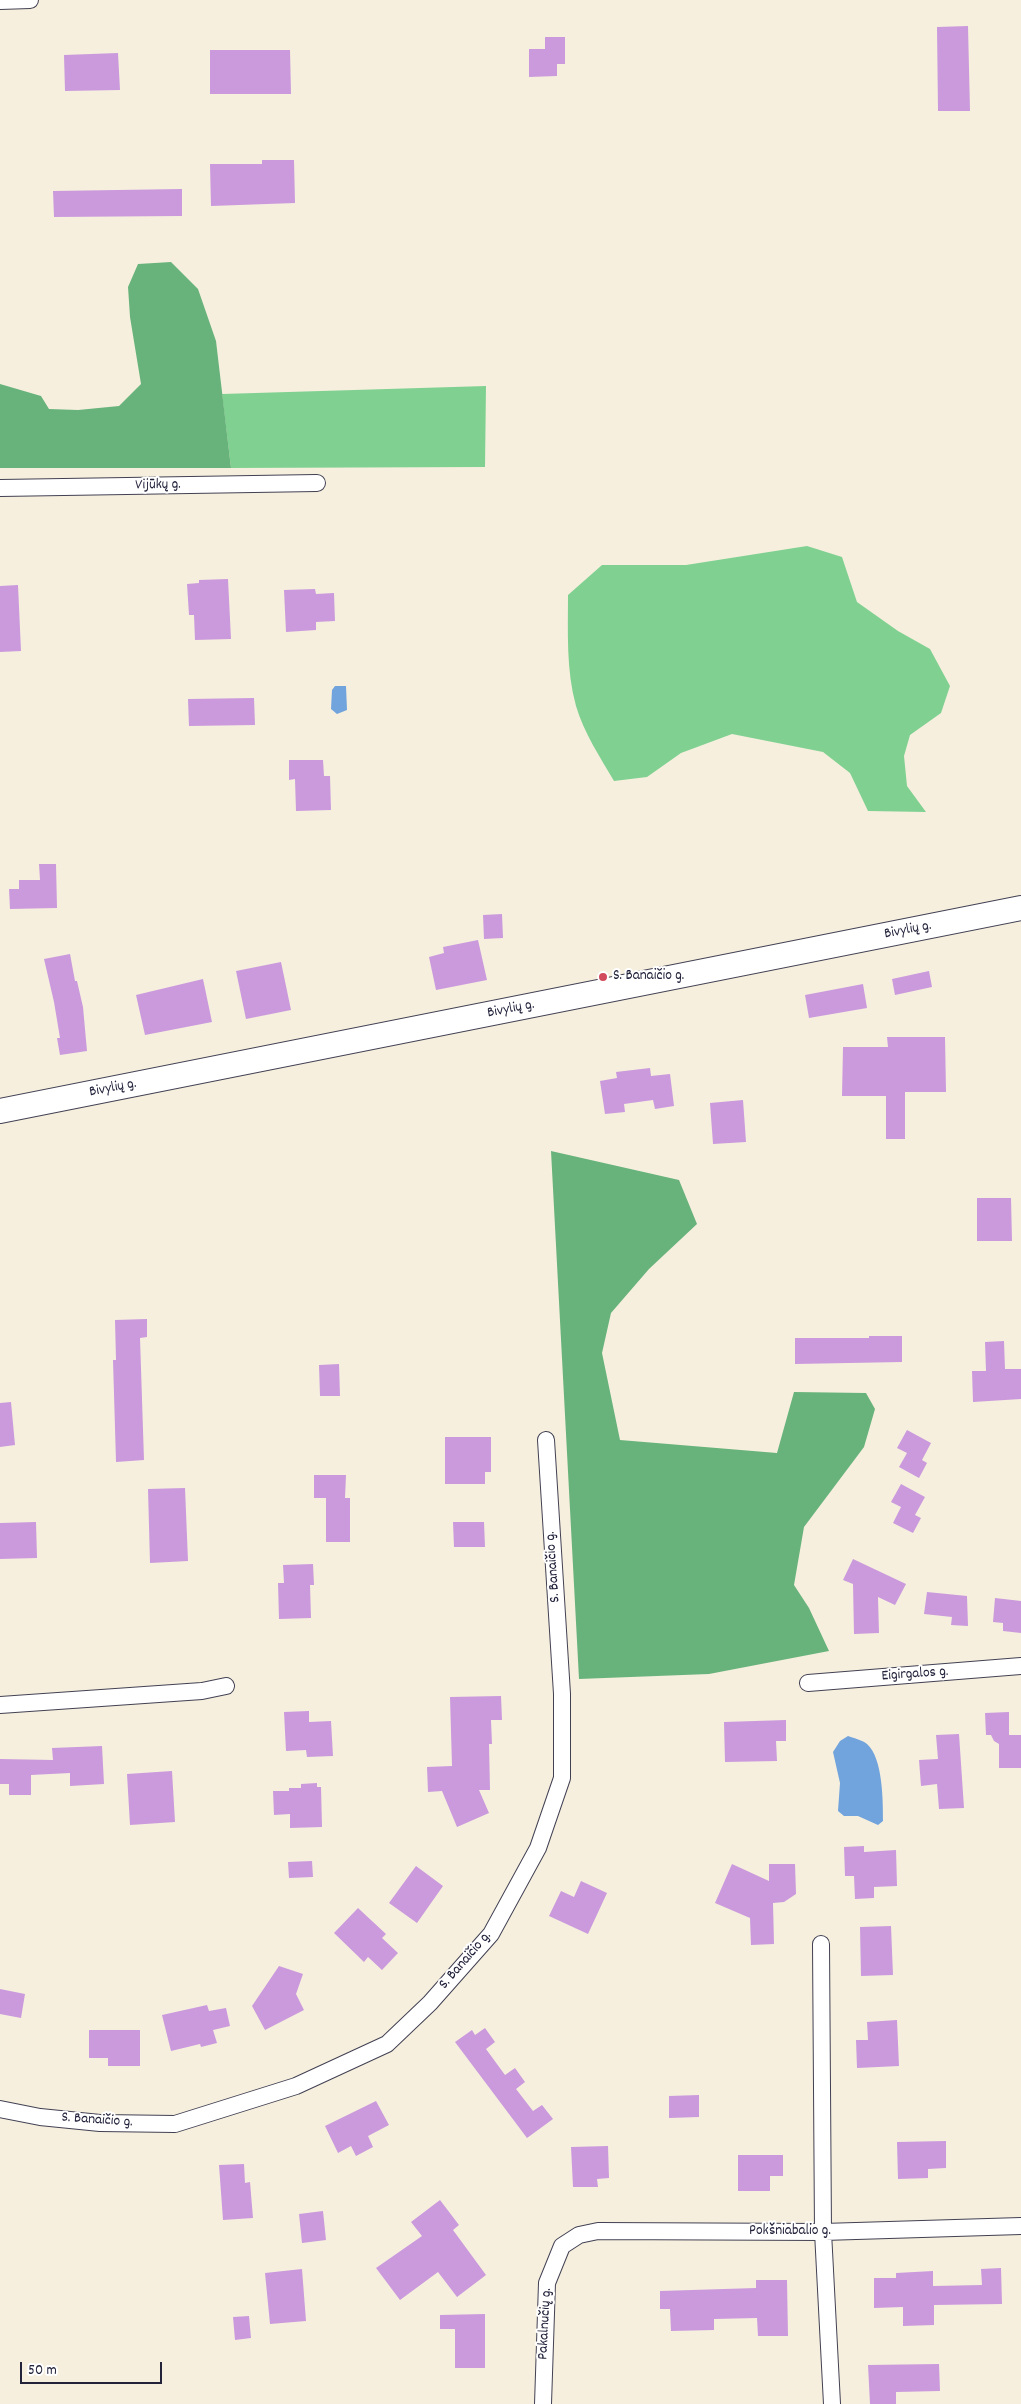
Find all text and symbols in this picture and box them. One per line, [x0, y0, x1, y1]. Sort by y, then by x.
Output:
street label: Vijūkų g. [135, 477, 181, 495]
street label: Bivylių g. [883, 918, 933, 944]
place label: S. Banaičio g. [613, 968, 684, 986]
marker: S. Banaičio g. [597, 971, 609, 983]
street label: Bivylių g. [486, 997, 536, 1023]
street label: Bivylių g. [88, 1076, 138, 1102]
street label: S. Banaičio g. [543, 1531, 565, 1603]
street label: Eigirgalos g. [881, 1664, 949, 1686]
street label: S. Banaičio g. [436, 1928, 496, 1994]
street label: S. Banaičio g. [61, 2110, 133, 2132]
street label: Pokšniabalio g. [749, 2223, 831, 2241]
street label: Pakalnučių g. [535, 2288, 557, 2360]
scale bar [22, 2352, 165, 2384]
text: 50 m [28, 2360, 57, 2382]

